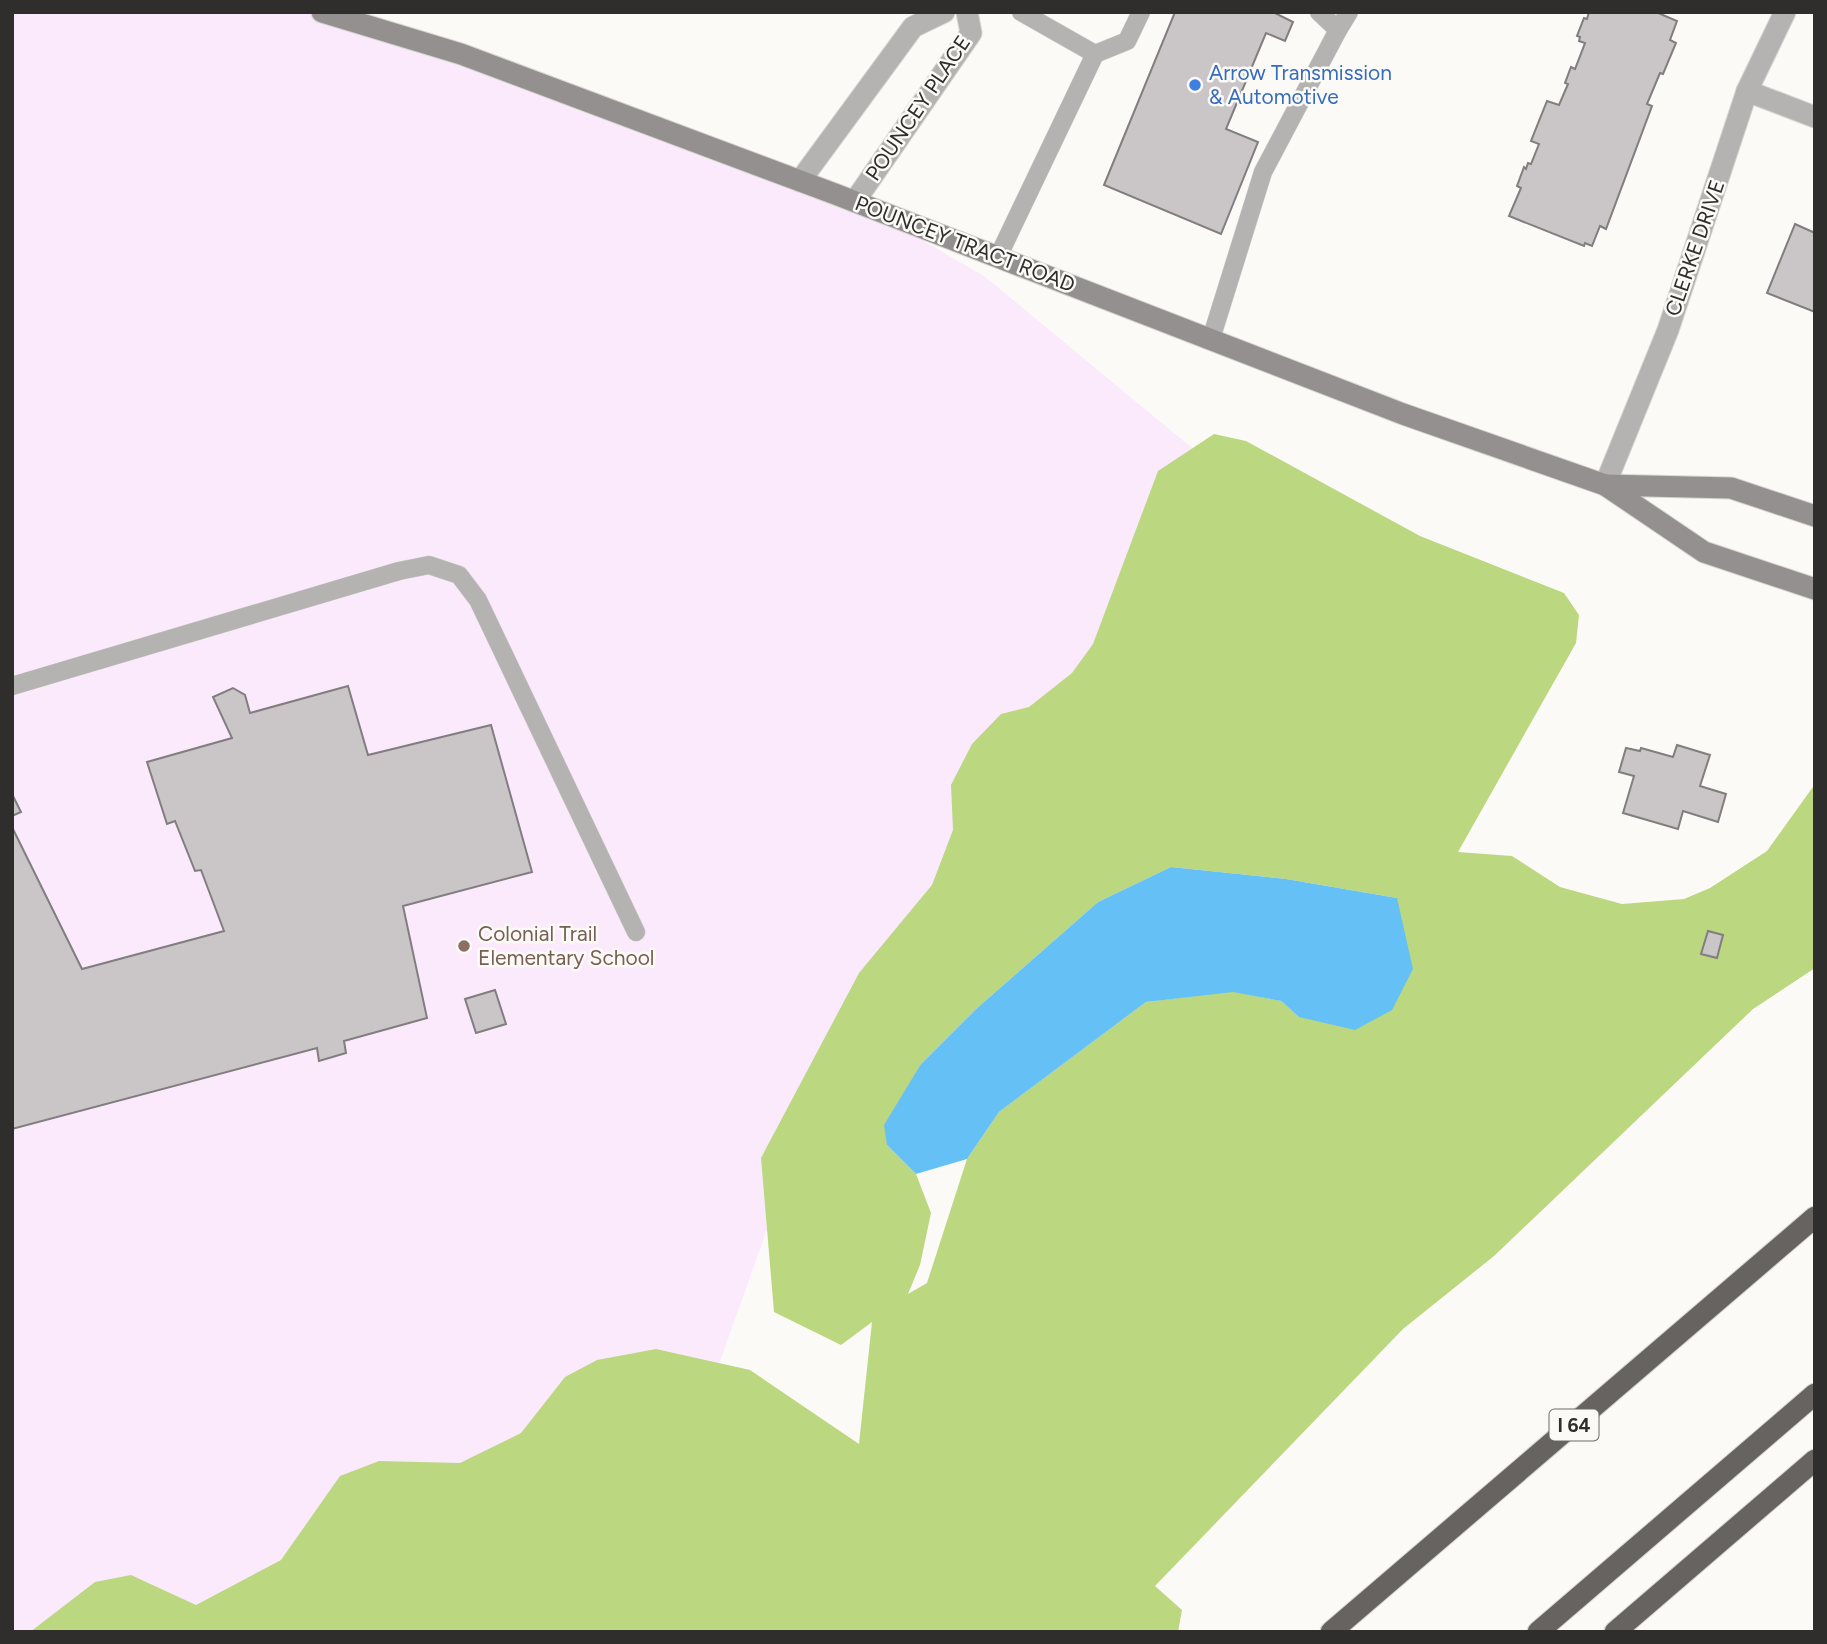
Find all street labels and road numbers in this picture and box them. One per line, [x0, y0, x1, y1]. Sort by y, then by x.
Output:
street label: POUNCEY PLACE [860, 31, 975, 185]
street label: CLERKE DRIVE [1660, 176, 1730, 319]
street label: POUNCEY TRACT ROAD [852, 190, 1079, 297]
road number: I 64 [1550, 1410, 1598, 1441]

